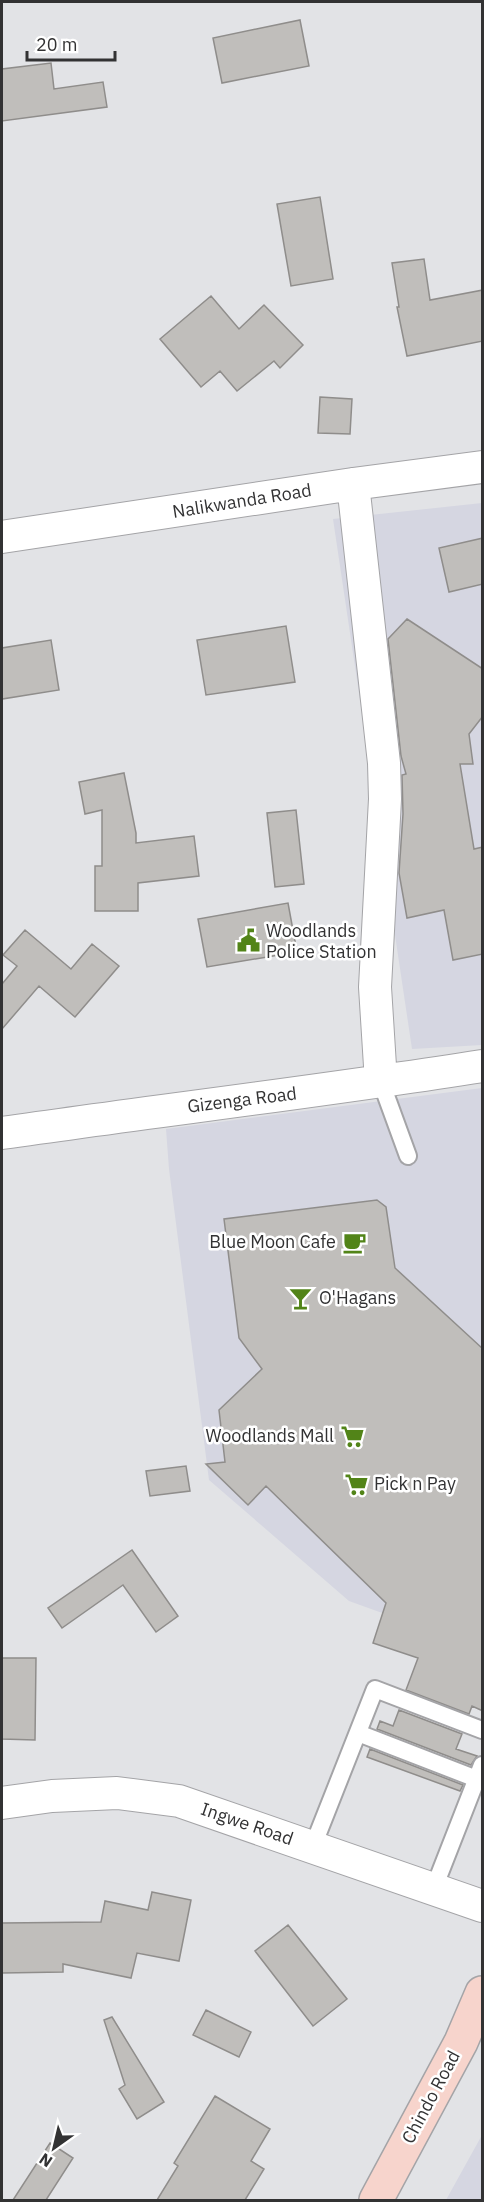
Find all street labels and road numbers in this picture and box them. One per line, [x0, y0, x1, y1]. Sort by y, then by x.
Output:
street label: Nalikwanda Road [171, 478, 313, 523]
street label: Gizenga Road [186, 1081, 298, 1118]
street label: Ingwe Road [198, 1797, 296, 1850]
street label: Chindo Road [396, 2046, 465, 2147]

